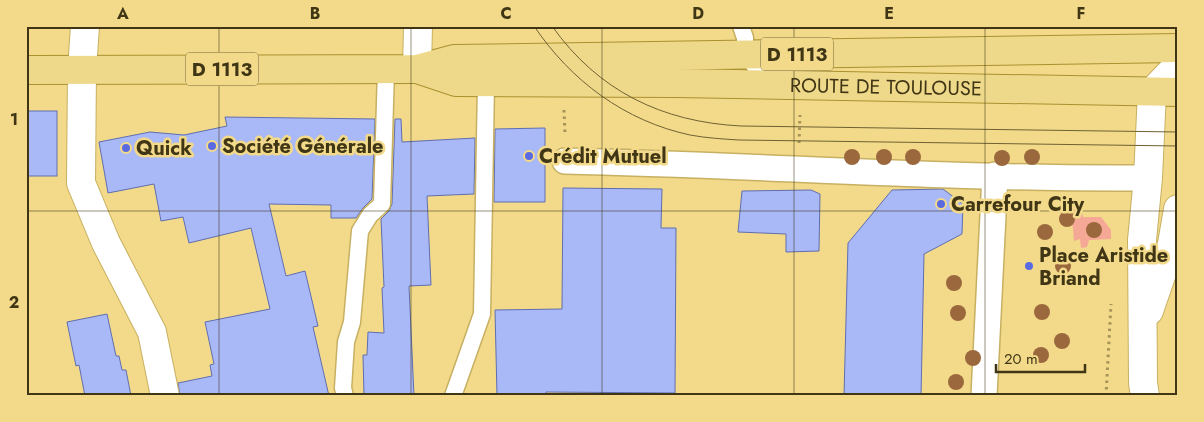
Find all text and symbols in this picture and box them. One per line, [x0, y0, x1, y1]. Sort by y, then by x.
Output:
text: A [116, 2, 129, 25]
text: B [310, 2, 320, 25]
text: C [500, 2, 512, 25]
text: D [692, 2, 704, 25]
text: E [884, 2, 894, 25]
text: F [1077, 2, 1085, 25]
road number: D 1113 [761, 38, 833, 70]
road number: D 1113 [186, 52, 258, 86]
street label: ROUTE DE TOULOUSE [790, 71, 982, 103]
text: 1 [10, 108, 18, 131]
place label: Société Générale [222, 132, 384, 161]
place label: Quick [136, 134, 192, 163]
marker: Société Générale [206, 140, 218, 152]
marker: Quick [120, 142, 132, 154]
place label: Crédit Mutuel [539, 142, 667, 171]
marker: Crédit Mutuel [523, 150, 535, 162]
place label: Carrefour City [951, 190, 1085, 219]
marker: Carrefour City [935, 198, 947, 210]
place label: Place Aristide Briand [1039, 241, 1168, 293]
marker: Place Aristide Briand [1023, 260, 1035, 272]
text: 2 [9, 291, 19, 314]
scale bar [996, 342, 1085, 374]
text: 20 m [1004, 348, 1038, 370]

